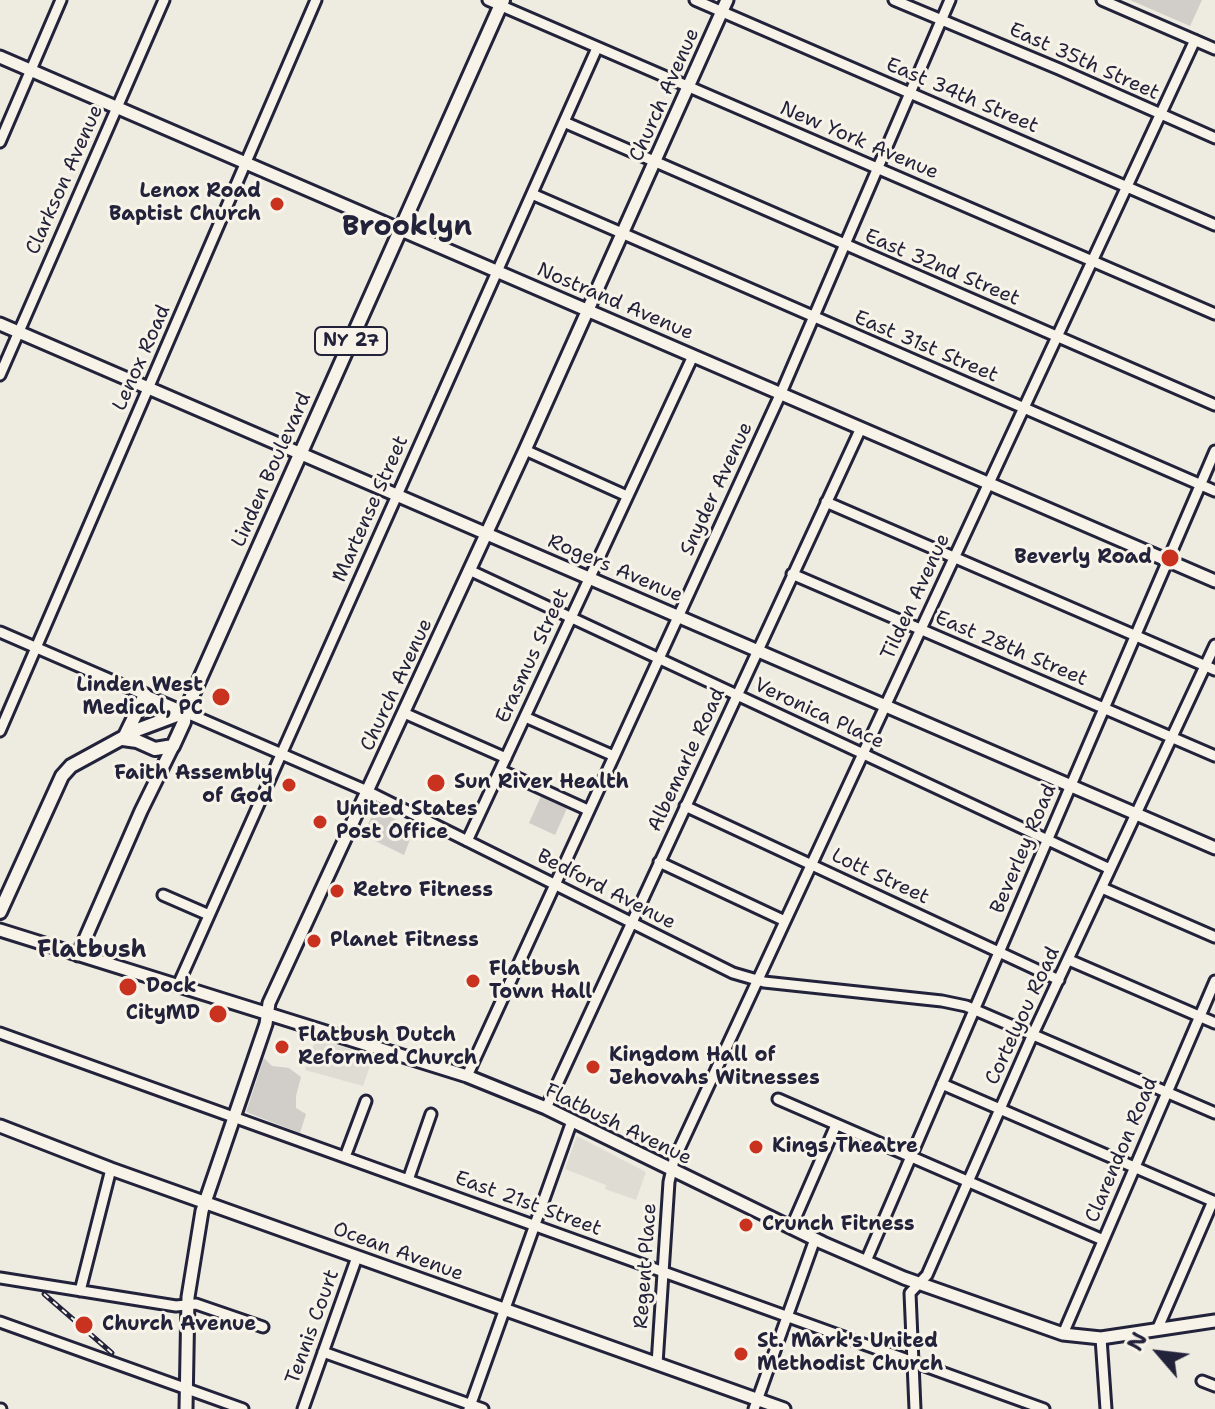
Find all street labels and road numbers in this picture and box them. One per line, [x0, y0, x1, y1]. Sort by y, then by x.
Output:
street label: East 35th Street [1005, 18, 1163, 106]
street label: Church Avenue [625, 25, 705, 165]
street label: East 34th Street [882, 53, 1042, 139]
street label: New York Avenue [776, 97, 942, 185]
street label: Clarkson Avenue [21, 101, 109, 259]
street label: East 32nd Street [861, 225, 1023, 311]
street label: Nostrand Avenue [533, 258, 697, 346]
street label: Lenox Road [108, 301, 176, 415]
street label: East 31st Street [850, 306, 1002, 388]
road number: NY 27 [315, 327, 387, 355]
street label: Linden Boulevard [227, 389, 317, 551]
street label: Snyder Avenue [676, 418, 758, 560]
street label: Martense Street [328, 432, 414, 586]
street label: Rogers Avenue [544, 530, 686, 608]
street label: Tilden Avenue [876, 530, 956, 664]
street label: Erasmus Street [491, 585, 575, 727]
street label: East 28th Street [931, 606, 1091, 692]
street label: Church Avenue [356, 615, 438, 755]
street label: Veronica Place [750, 673, 888, 755]
street label: Albemarle Road [643, 684, 731, 836]
street label: Beverley Road [986, 781, 1062, 917]
street label: Lott Street [827, 844, 933, 910]
street label: Bedford Avenue [533, 845, 679, 935]
street label: Cortelyou Road [981, 943, 1065, 1089]
street label: Clarendon Road [1081, 1074, 1163, 1226]
street label: Flatbush Avenue [541, 1079, 695, 1171]
street label: East 21st Street [452, 1166, 604, 1242]
street label: Regent Place [630, 1202, 662, 1330]
street label: Ocean Avenue [329, 1217, 467, 1287]
street label: Tennis Court [281, 1266, 345, 1388]

